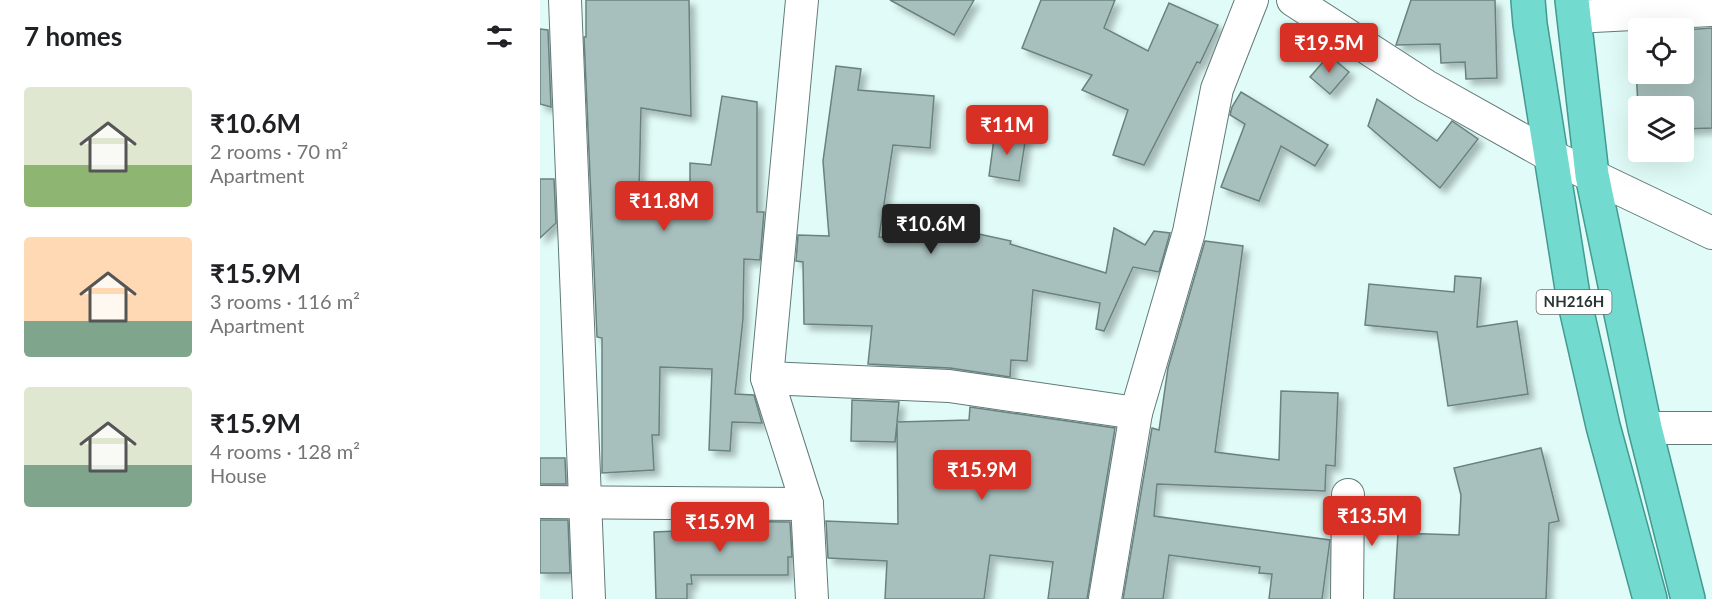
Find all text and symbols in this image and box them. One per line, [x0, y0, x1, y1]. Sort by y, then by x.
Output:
map controls [1628, 18, 1694, 162]
button: locate [1628, 18, 1694, 84]
text: 7 homes [24, 20, 122, 52]
icon: filters [483, 20, 516, 53]
pin: ₹19.5M [1280, 23, 1378, 74]
text: ₹19.5M [1294, 30, 1364, 54]
button: layers [1628, 96, 1694, 162]
pin: ₹11M [971, 105, 1043, 156]
text: ₹10.6M [210, 107, 301, 139]
icon: home [72, 111, 144, 183]
text: ₹11M [980, 112, 1034, 136]
text: 2 rooms · 70 m² [210, 139, 348, 163]
text: Apartment [210, 163, 304, 187]
pin: ₹11.8M [615, 181, 713, 232]
text: ₹11.8M [629, 188, 699, 212]
pin: ₹10.6M [882, 204, 980, 255]
text: ₹10.6M [896, 211, 966, 235]
text: ₹15.9M [210, 257, 301, 289]
icon: home [72, 261, 144, 333]
text: 3 rooms · 116 m² [210, 289, 360, 313]
road number: NH216H [1536, 290, 1612, 314]
text: Apartment [210, 313, 304, 337]
text: ₹15.9M [210, 407, 301, 439]
icon: home [72, 411, 144, 483]
text: 4 rooms · 128 m² [210, 439, 360, 463]
pin: ₹15.9M [933, 450, 1031, 501]
text: ₹15.9M [947, 457, 1017, 481]
text: House [210, 463, 267, 487]
pin: ₹13.5M [1323, 496, 1421, 547]
pin: ₹15.9M [671, 502, 769, 553]
text: ₹13.5M [1337, 503, 1407, 527]
text: ₹15.9M [685, 509, 755, 533]

